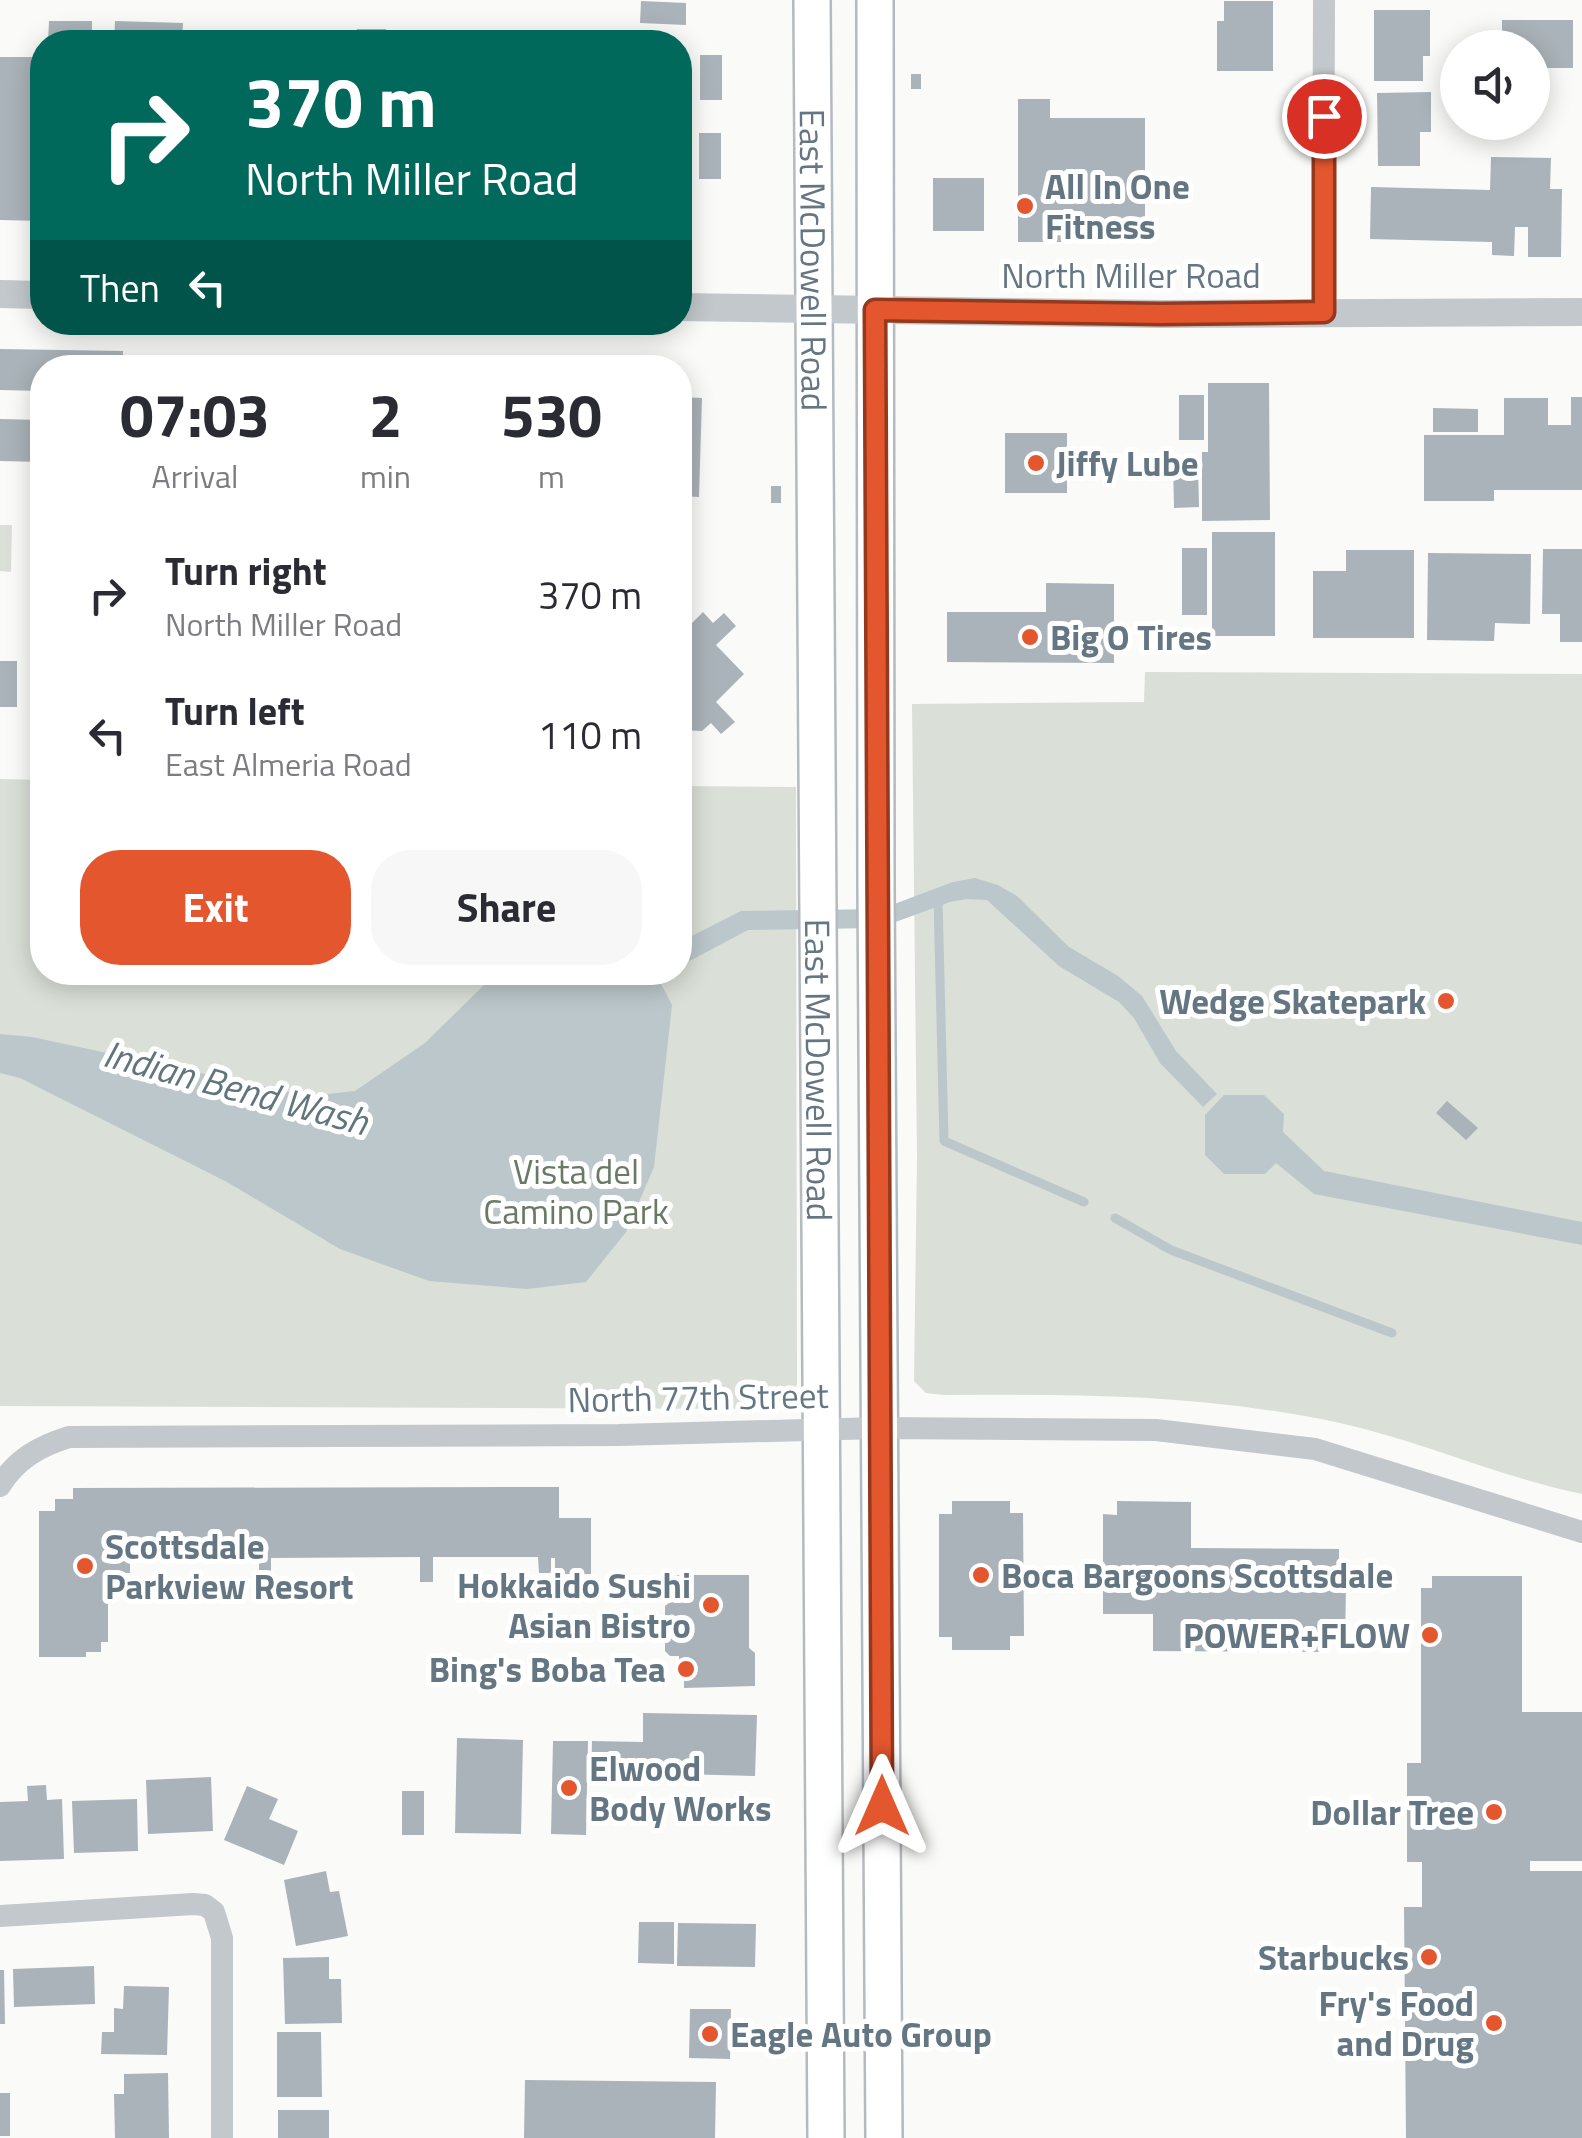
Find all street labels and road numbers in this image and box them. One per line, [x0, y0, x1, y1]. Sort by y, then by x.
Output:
street label: East McDowell Road [786, 109, 842, 411]
street label: North Miller Road [1001, 248, 1261, 302]
street label: East McDowell Road [791, 919, 847, 1221]
street label: North 77th Street [567, 1368, 829, 1426]

